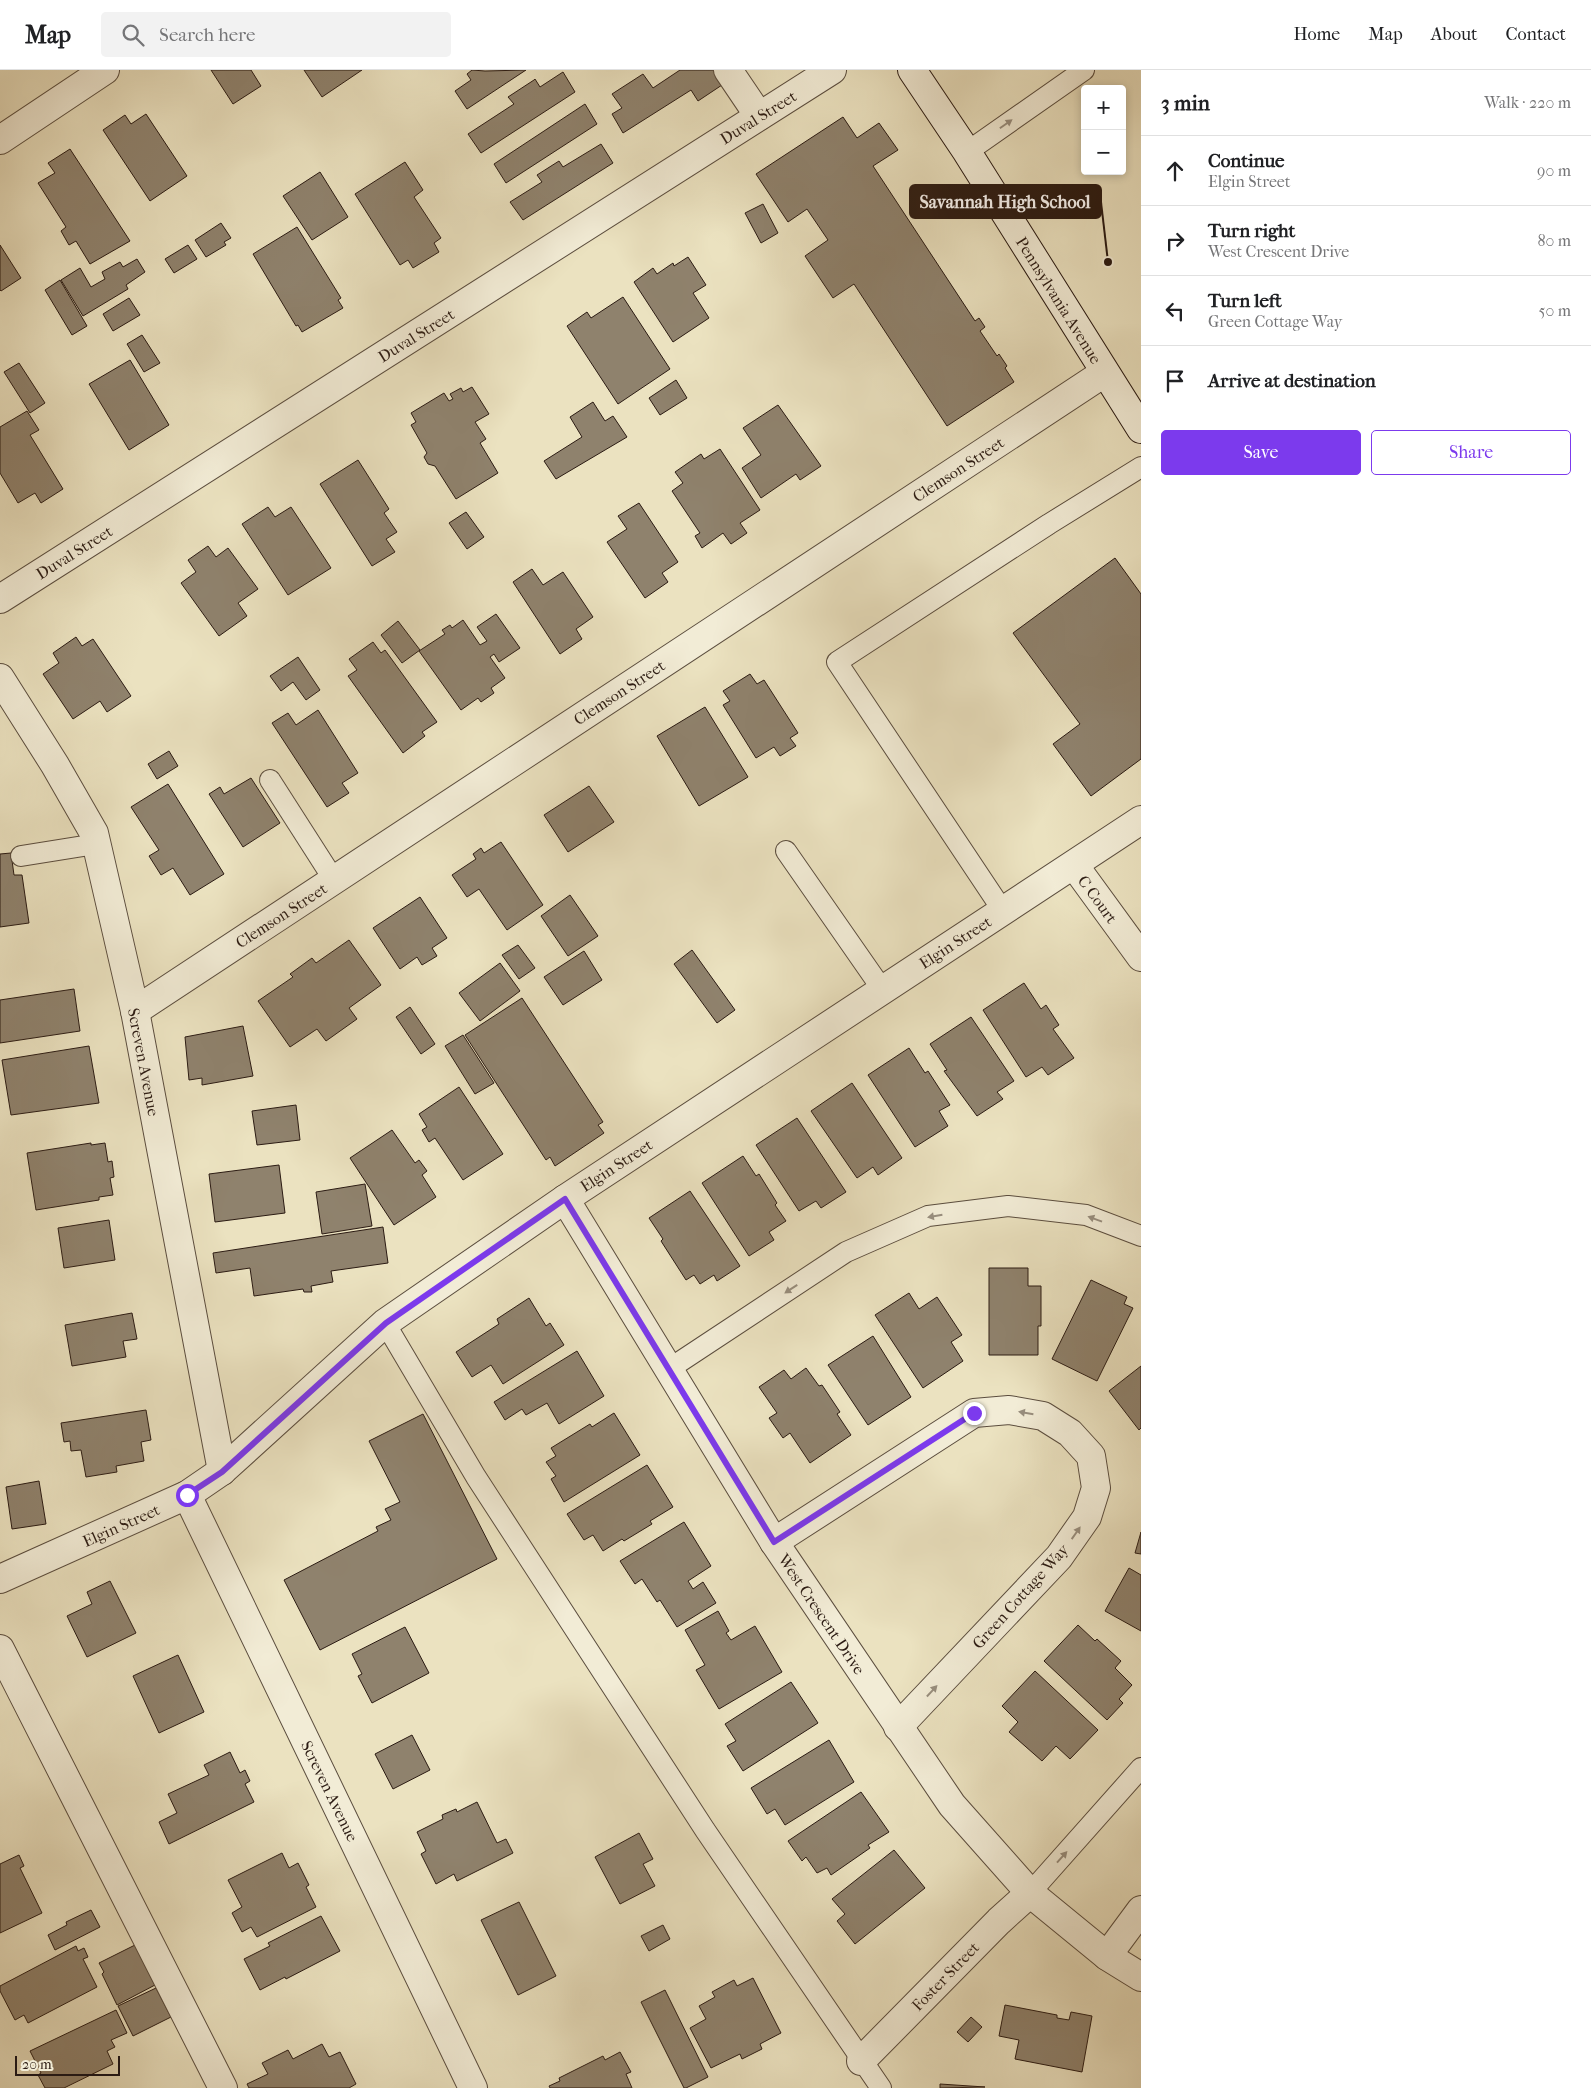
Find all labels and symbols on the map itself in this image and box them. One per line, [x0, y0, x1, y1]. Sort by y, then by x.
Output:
street label: Duval Street [717, 86, 800, 148]
one-way arrow [999, 119, 1013, 129]
callout: Savannah High School [910, 185, 1101, 218]
text: Savannah High School [920, 192, 1092, 213]
street label: Pennsylvania Avenue [1012, 233, 1105, 367]
street label: Duval Street [375, 304, 458, 366]
street label: Clemson Street [909, 433, 1008, 506]
street label: Duval Street [33, 521, 116, 583]
street label: Clemson Street [570, 656, 669, 729]
street label: C Court [1074, 872, 1121, 927]
street label: Clemson Street [232, 879, 331, 952]
street label: Elgin Street [916, 912, 995, 973]
street label: Screven Avenue [124, 1006, 163, 1118]
street label: Elgin Street [577, 1135, 656, 1196]
one-way arrow [926, 1212, 942, 1220]
one-way arrow [1087, 1215, 1102, 1223]
one-way arrow [784, 1284, 797, 1294]
route end [963, 1402, 986, 1425]
one-way arrow [1017, 1408, 1033, 1416]
route start [176, 1484, 199, 1507]
street label: Elgin Street [80, 1500, 163, 1551]
one-way arrow [1071, 1526, 1081, 1539]
street label: Green Cottage Way [968, 1540, 1073, 1653]
street label: West Crescent Drive [774, 1550, 869, 1678]
one-way arrow [926, 1686, 938, 1698]
street label: Screven Avenue [297, 1738, 362, 1845]
one-way arrow [1057, 1850, 1068, 1863]
street label: Foster Street [908, 1938, 983, 2015]
scale bar [15, 2053, 120, 2076]

